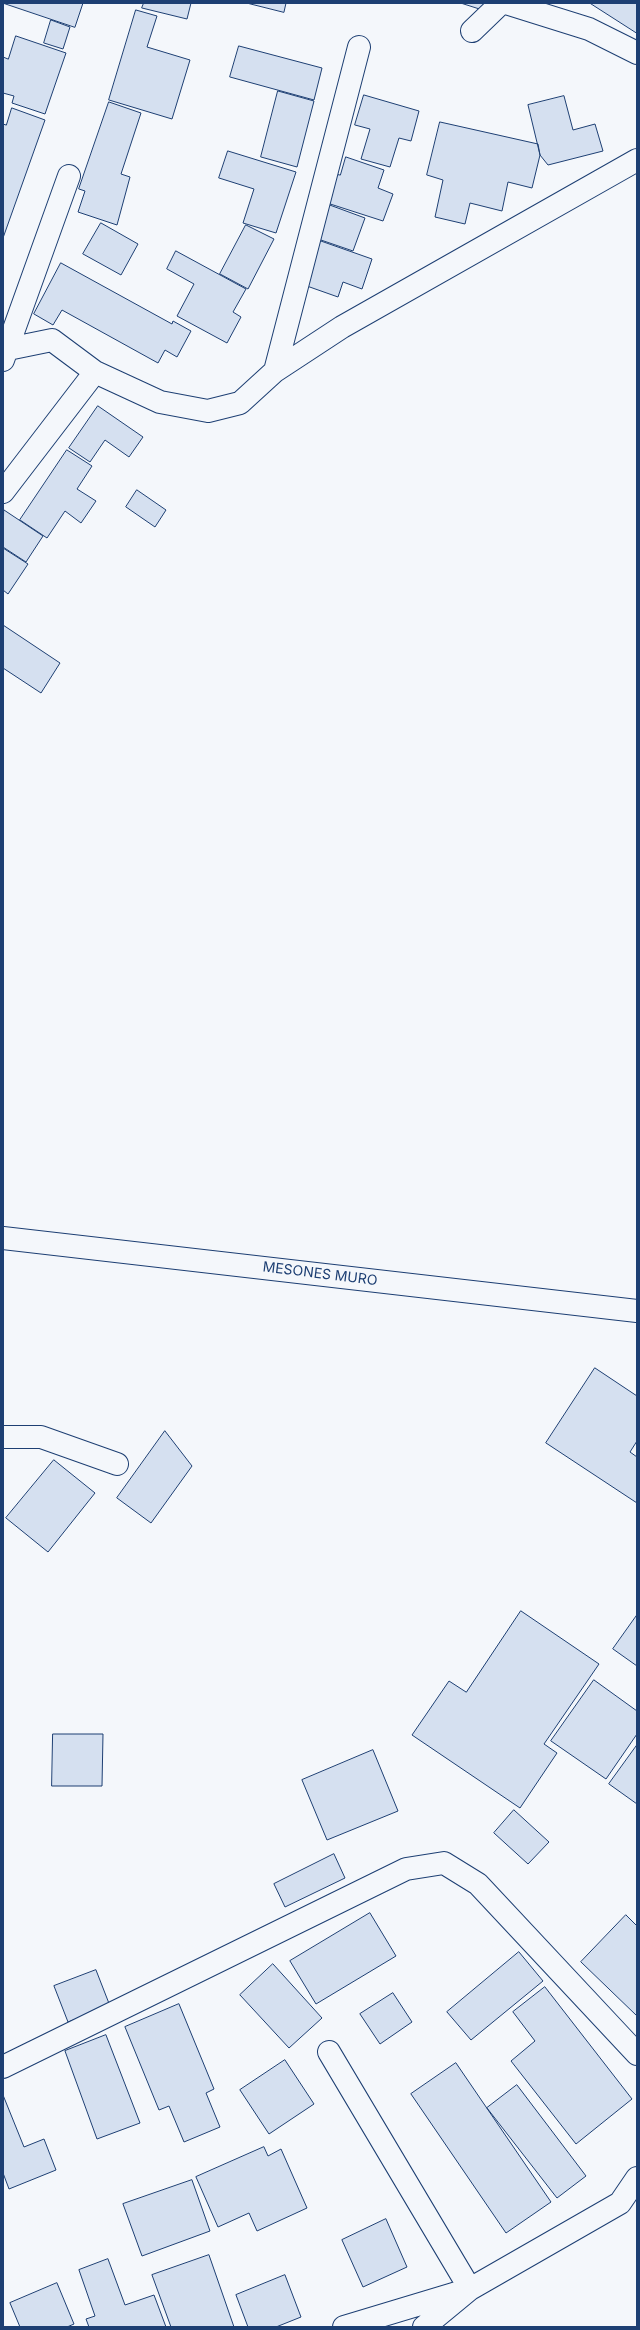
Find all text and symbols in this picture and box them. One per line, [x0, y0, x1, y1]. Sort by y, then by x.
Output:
street label: MESONES MURO [262, 1259, 378, 1289]

